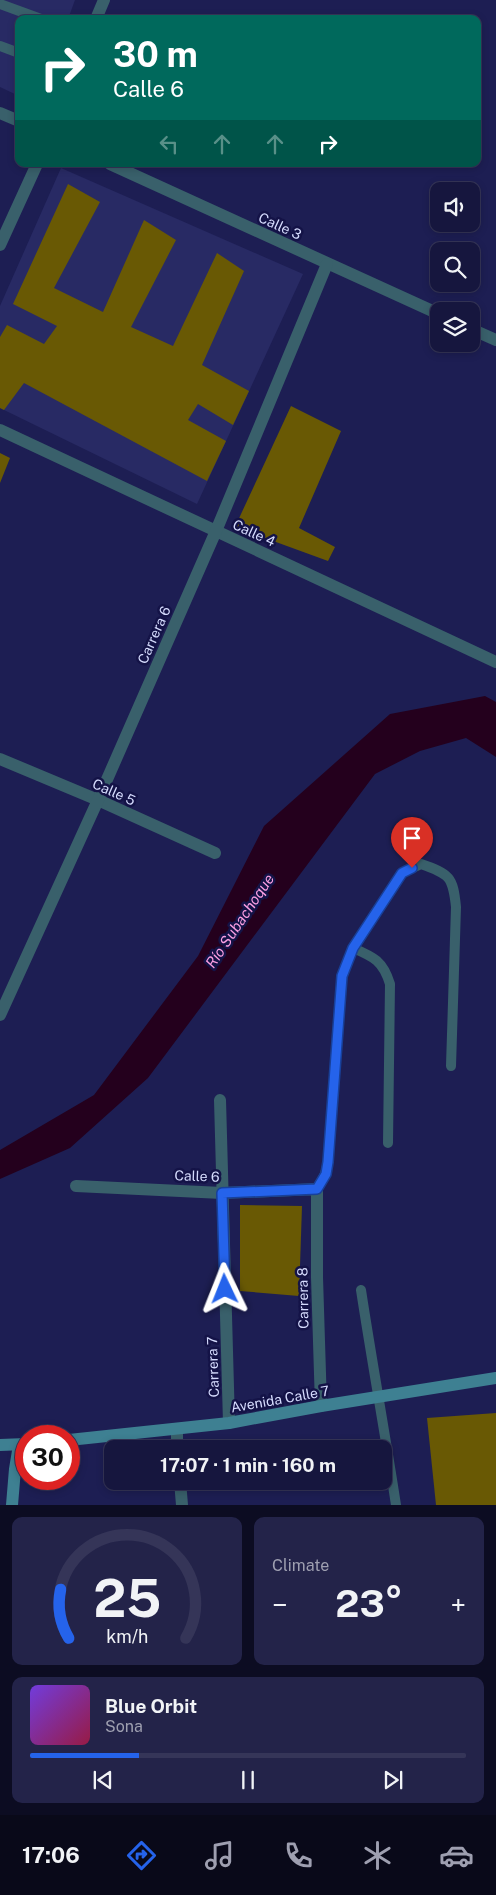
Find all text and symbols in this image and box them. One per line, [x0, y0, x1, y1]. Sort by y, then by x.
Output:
text: 30 m [113, 34, 198, 75]
icon: right [30, 35, 95, 100]
text: Calle 6 [113, 76, 184, 102]
icon: left [155, 130, 183, 158]
icon: ahead [208, 130, 236, 158]
icon: ahead [261, 130, 289, 158]
icon: right [314, 130, 342, 158]
map controls [430, 182, 480, 352]
button: sound [430, 182, 480, 232]
street label: Calle 3 [256, 209, 304, 243]
button: search [430, 242, 480, 292]
button: layers [430, 302, 480, 352]
street label: Calle 4 [230, 516, 278, 550]
street label: Carrera 6 [134, 604, 174, 666]
street label: Calle 5 [90, 775, 138, 809]
pin [391, 817, 433, 868]
icon: arrive [398, 824, 426, 852]
water label: Río Subachoque [202, 871, 277, 971]
street label: Calle 6 [174, 1167, 220, 1185]
position arrow [198, 1262, 250, 1314]
street label: Carrera 8 [294, 1267, 312, 1329]
street label: Carrera 7 [204, 1336, 222, 1398]
street label: Avenida Calle 7 [229, 1382, 331, 1416]
speed limit sign: 30 [15, 1425, 80, 1490]
text: 17:07 · 1 min · 160 m [160, 1454, 336, 1476]
text: Climate [272, 1556, 329, 1575]
text: 25 [93, 1568, 161, 1629]
text: 23° [335, 1581, 403, 1626]
text: − [272, 1588, 288, 1621]
text: + [450, 1588, 466, 1621]
text: km/h [106, 1626, 148, 1647]
text: Blue Orbit [105, 1695, 197, 1717]
text: Sona [105, 1717, 143, 1736]
icon: previous [89, 1766, 117, 1794]
icon: pause [234, 1766, 262, 1794]
icon: next [379, 1766, 407, 1794]
icon: directions [124, 1838, 159, 1873]
icon: music [202, 1838, 237, 1873]
icon: phone [281, 1838, 316, 1873]
icon: climate [360, 1838, 395, 1873]
icon: car [439, 1838, 474, 1873]
text: 17:06 [22, 1842, 80, 1868]

